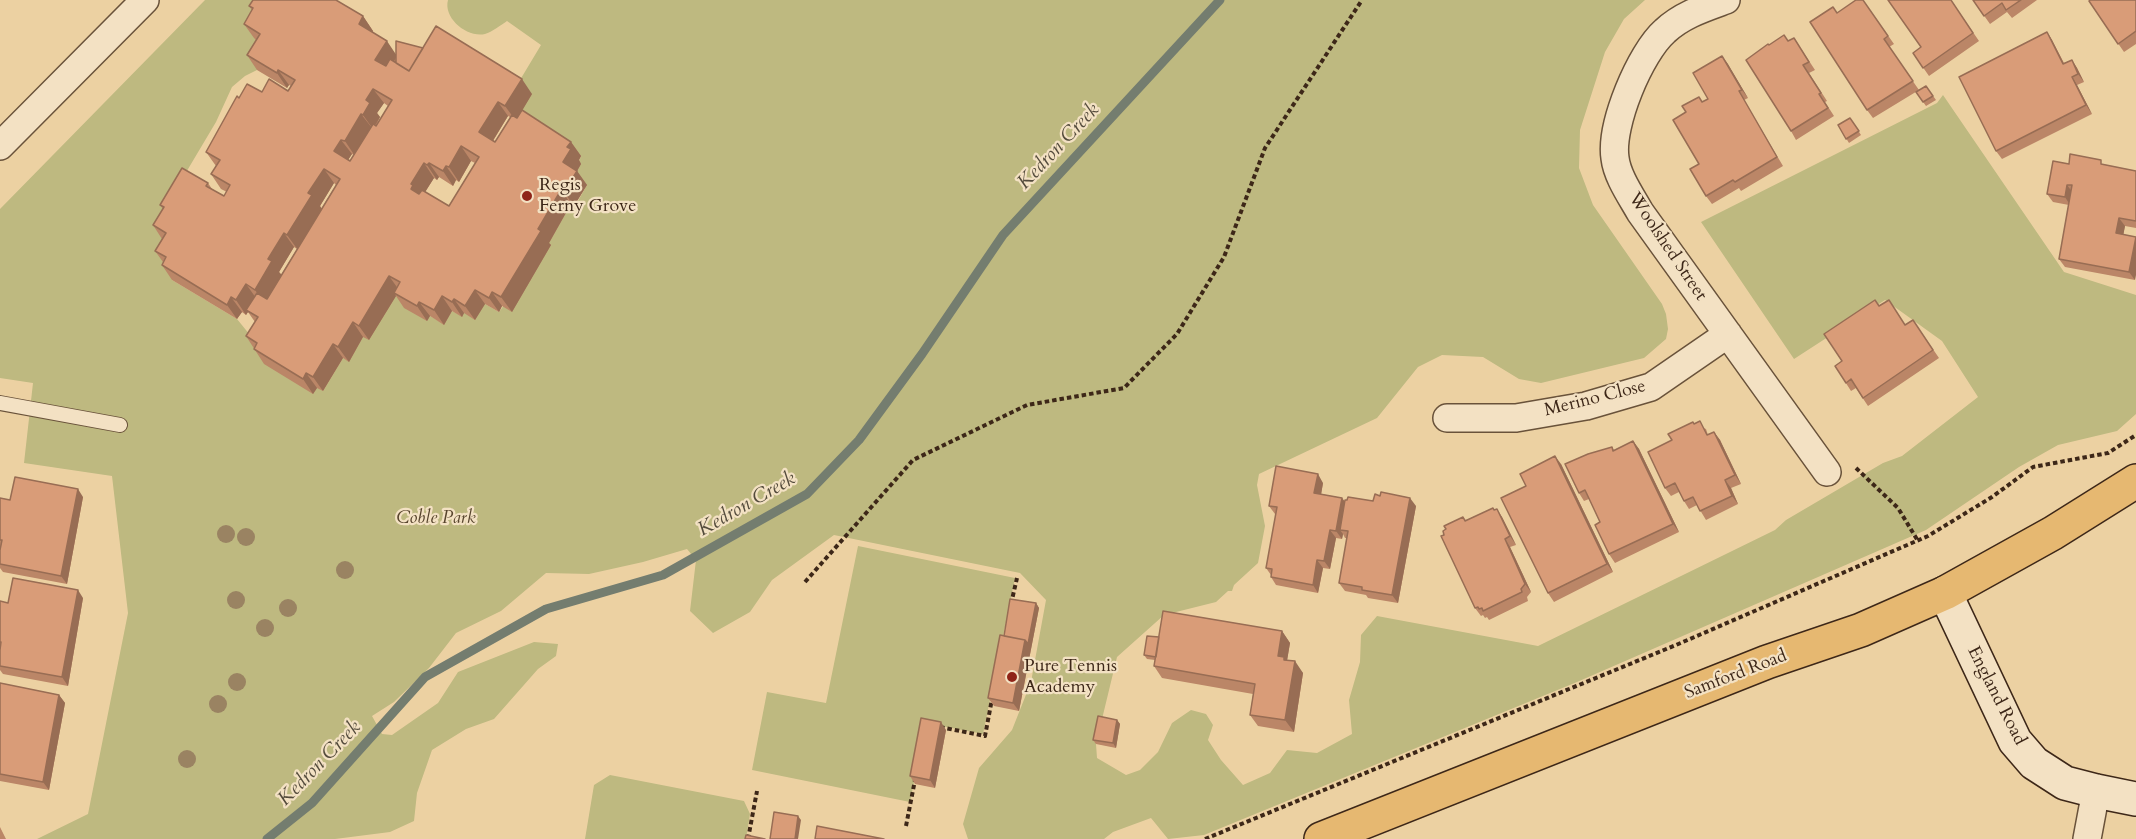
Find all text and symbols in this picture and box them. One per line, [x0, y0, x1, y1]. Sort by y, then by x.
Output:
water label: Kedron Creek [1013, 99, 1105, 195]
place label: Regis Ferny Grove [539, 175, 636, 218]
marker: Regis Ferny Grove [520, 189, 534, 203]
street label: Woolshed Street [1623, 189, 1711, 305]
street label: Merino Close [1542, 376, 1648, 422]
water label: Kedron Creek [694, 467, 800, 543]
park label: Coble Park [396, 508, 476, 530]
street label: England Road [1962, 643, 2030, 749]
street label: Samford Road [1682, 646, 1790, 704]
place label: Pure Tennis Academy [1024, 656, 1117, 698]
marker: Pure Tennis Academy [1005, 670, 1019, 684]
water label: Kedron Creek [273, 716, 367, 812]

